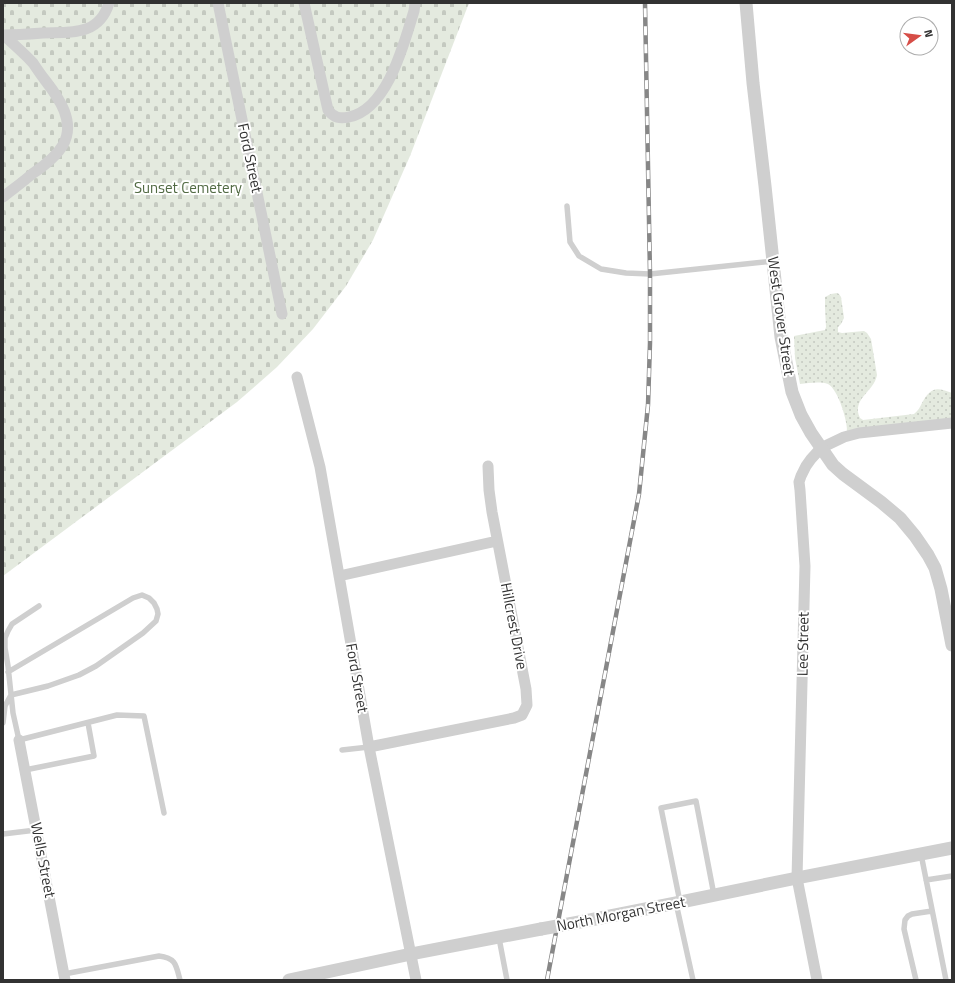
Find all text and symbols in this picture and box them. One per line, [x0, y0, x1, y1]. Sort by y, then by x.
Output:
north arrow [899, 16, 939, 56]
text: N [920, 28, 937, 39]
street label: Ford Street [232, 121, 269, 195]
park label: Sunset Cemetery [134, 176, 242, 199]
street label: West Grover Street [762, 255, 801, 378]
street label: Hillcrest Drive [495, 581, 534, 671]
street label: Lee Street [790, 611, 815, 676]
street label: Ford Street [340, 641, 375, 715]
street label: Wells Street [25, 820, 62, 900]
street label: North Morgan Street [555, 890, 688, 937]

